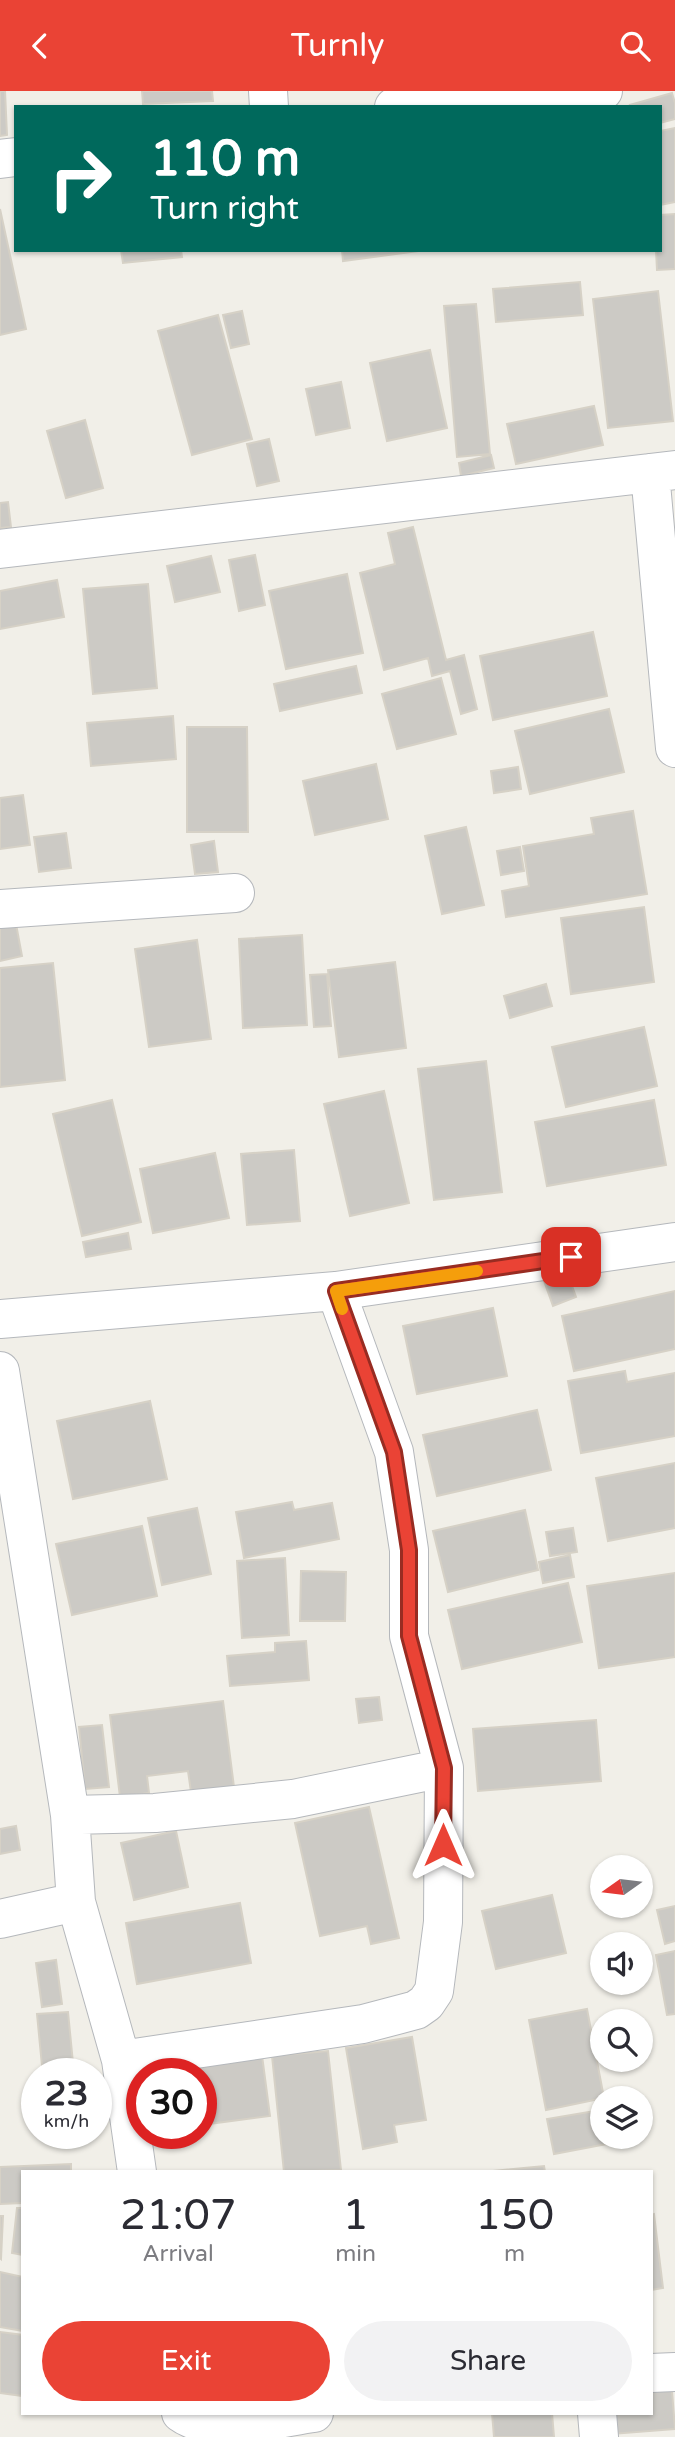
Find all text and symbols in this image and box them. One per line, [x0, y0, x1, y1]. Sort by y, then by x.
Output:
icon: back [21, 27, 59, 65]
text: Turnly [291, 27, 384, 65]
icon: search [616, 27, 654, 65]
text: 110 m [150, 130, 300, 189]
icon: right [35, 133, 126, 224]
text: Turn right [150, 190, 299, 228]
pin [541, 1227, 601, 1287]
icon: arrive [552, 1238, 590, 1276]
position arrow [406, 1808, 480, 1882]
north arrow [590, 1855, 653, 1918]
map controls [590, 1855, 653, 2149]
button: sound [590, 1932, 653, 1995]
button: search [590, 2009, 653, 2072]
speed limit sign: 30 [126, 2058, 217, 2149]
text: 23 [45, 2073, 88, 2115]
button: layers [590, 2086, 653, 2149]
text: km/h [44, 2110, 89, 2132]
text: 21:07 [120, 2190, 236, 2241]
text: 1 [342, 2190, 369, 2241]
text: 150 [475, 2190, 554, 2241]
text: Arrival [143, 2240, 214, 2268]
text: min [335, 2240, 376, 2268]
text: m [504, 2240, 525, 2268]
button: Exit [42, 2321, 330, 2401]
button: Share [344, 2321, 632, 2401]

